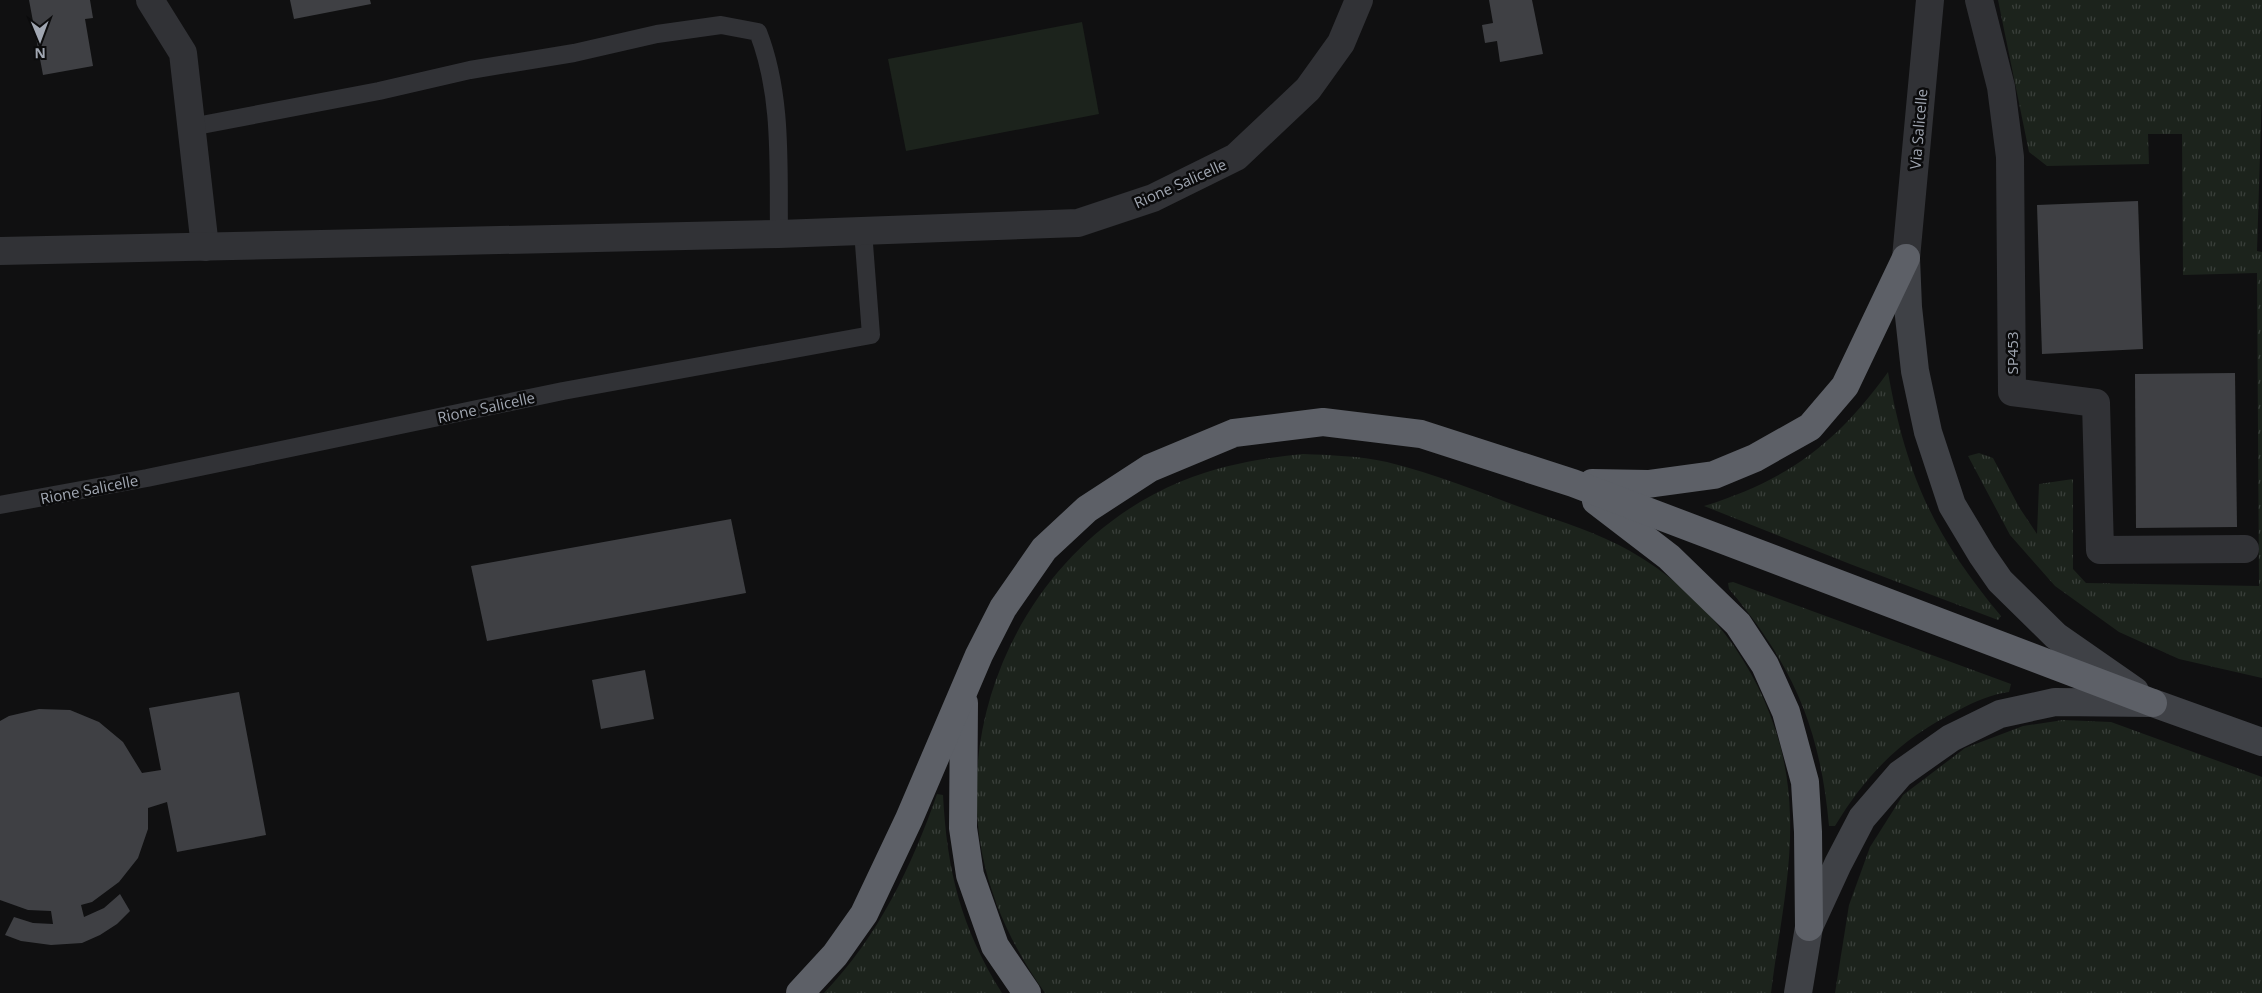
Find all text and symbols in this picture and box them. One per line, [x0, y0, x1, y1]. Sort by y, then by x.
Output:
north arrow [15, 15, 65, 65]
text: N [34, 44, 46, 63]
street label: Via Salicelle [1905, 88, 1931, 170]
street label: Rione Salicelle [1131, 154, 1229, 212]
street label: SP453 [2002, 332, 2022, 374]
street label: Rione Salicelle [435, 387, 537, 427]
street label: Rione Salicelle [38, 470, 140, 508]

